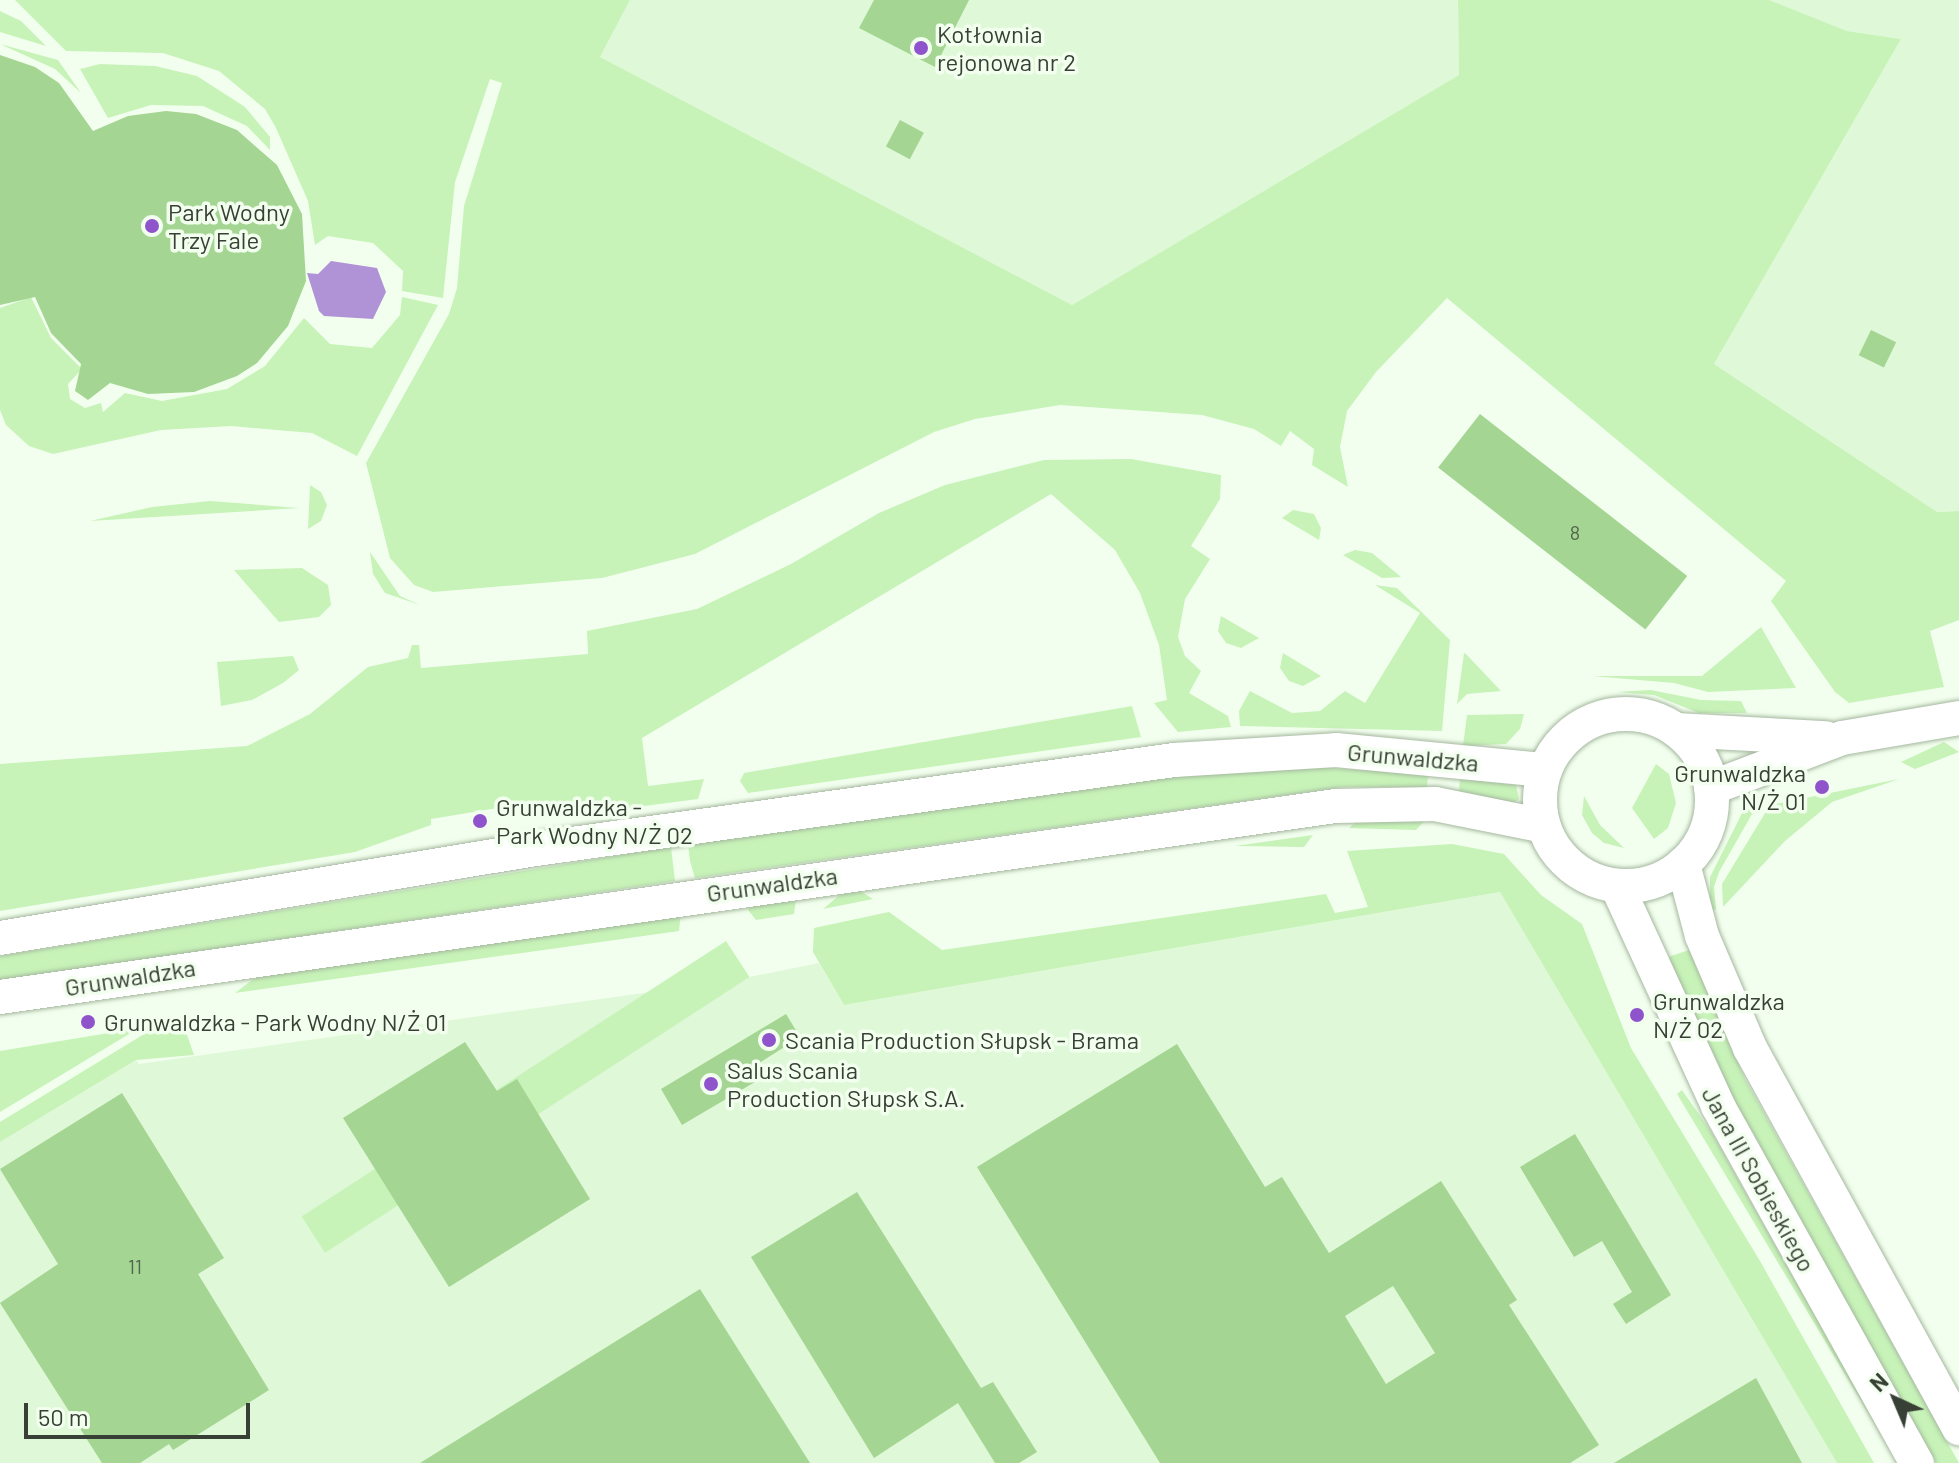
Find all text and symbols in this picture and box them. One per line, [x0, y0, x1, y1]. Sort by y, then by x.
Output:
place label: Kotłownia rejonowa nr 2 [937, 20, 1076, 76]
marker: Kotłownia rejonowa nr 2 [912, 39, 930, 57]
place label: Park Wodny Trzy Fale [168, 198, 290, 254]
marker: Park Wodny Trzy Fale [143, 217, 161, 235]
house number: 8 [1570, 520, 1580, 544]
street label: Grunwaldzka [1346, 737, 1480, 777]
place label: Grunwaldzka N/Ż 01 [1674, 759, 1806, 815]
marker: Grunwaldzka N/Ż 01 [1813, 778, 1831, 796]
place label: Grunwaldzka - Park Wodny N/Ż 02 [496, 793, 693, 849]
marker: Grunwaldzka - Park Wodny N/Ż 02 [471, 812, 489, 830]
street label: Grunwaldzka [705, 861, 839, 907]
street label: Grunwaldzka [63, 952, 197, 1002]
place label: Grunwaldzka N/Ż 02 [1653, 987, 1785, 1043]
marker: Grunwaldzka N/Ż 02 [1628, 1006, 1646, 1024]
place label: Grunwaldzka - Park Wodny N/Ż 01 [104, 1008, 446, 1036]
marker: Grunwaldzka - Park Wodny N/Ż 01 [79, 1013, 97, 1031]
place label: Scania Production Słupsk - Brama [785, 1026, 1139, 1054]
marker: Scania Production Słupsk - Brama [760, 1031, 778, 1049]
place label: Salus Scania Production Słupsk S.A. [727, 1056, 965, 1112]
marker: Salus Scania Production Słupsk S.A. [702, 1075, 720, 1093]
street label: Jana III Sobieskiego [1696, 1082, 1822, 1276]
house number: 11 [128, 1254, 142, 1278]
north arrow [1855, 1359, 1935, 1439]
text: N [1864, 1367, 1893, 1396]
scale bar [28, 1387, 254, 1437]
text: 50 m [38, 1402, 89, 1431]

